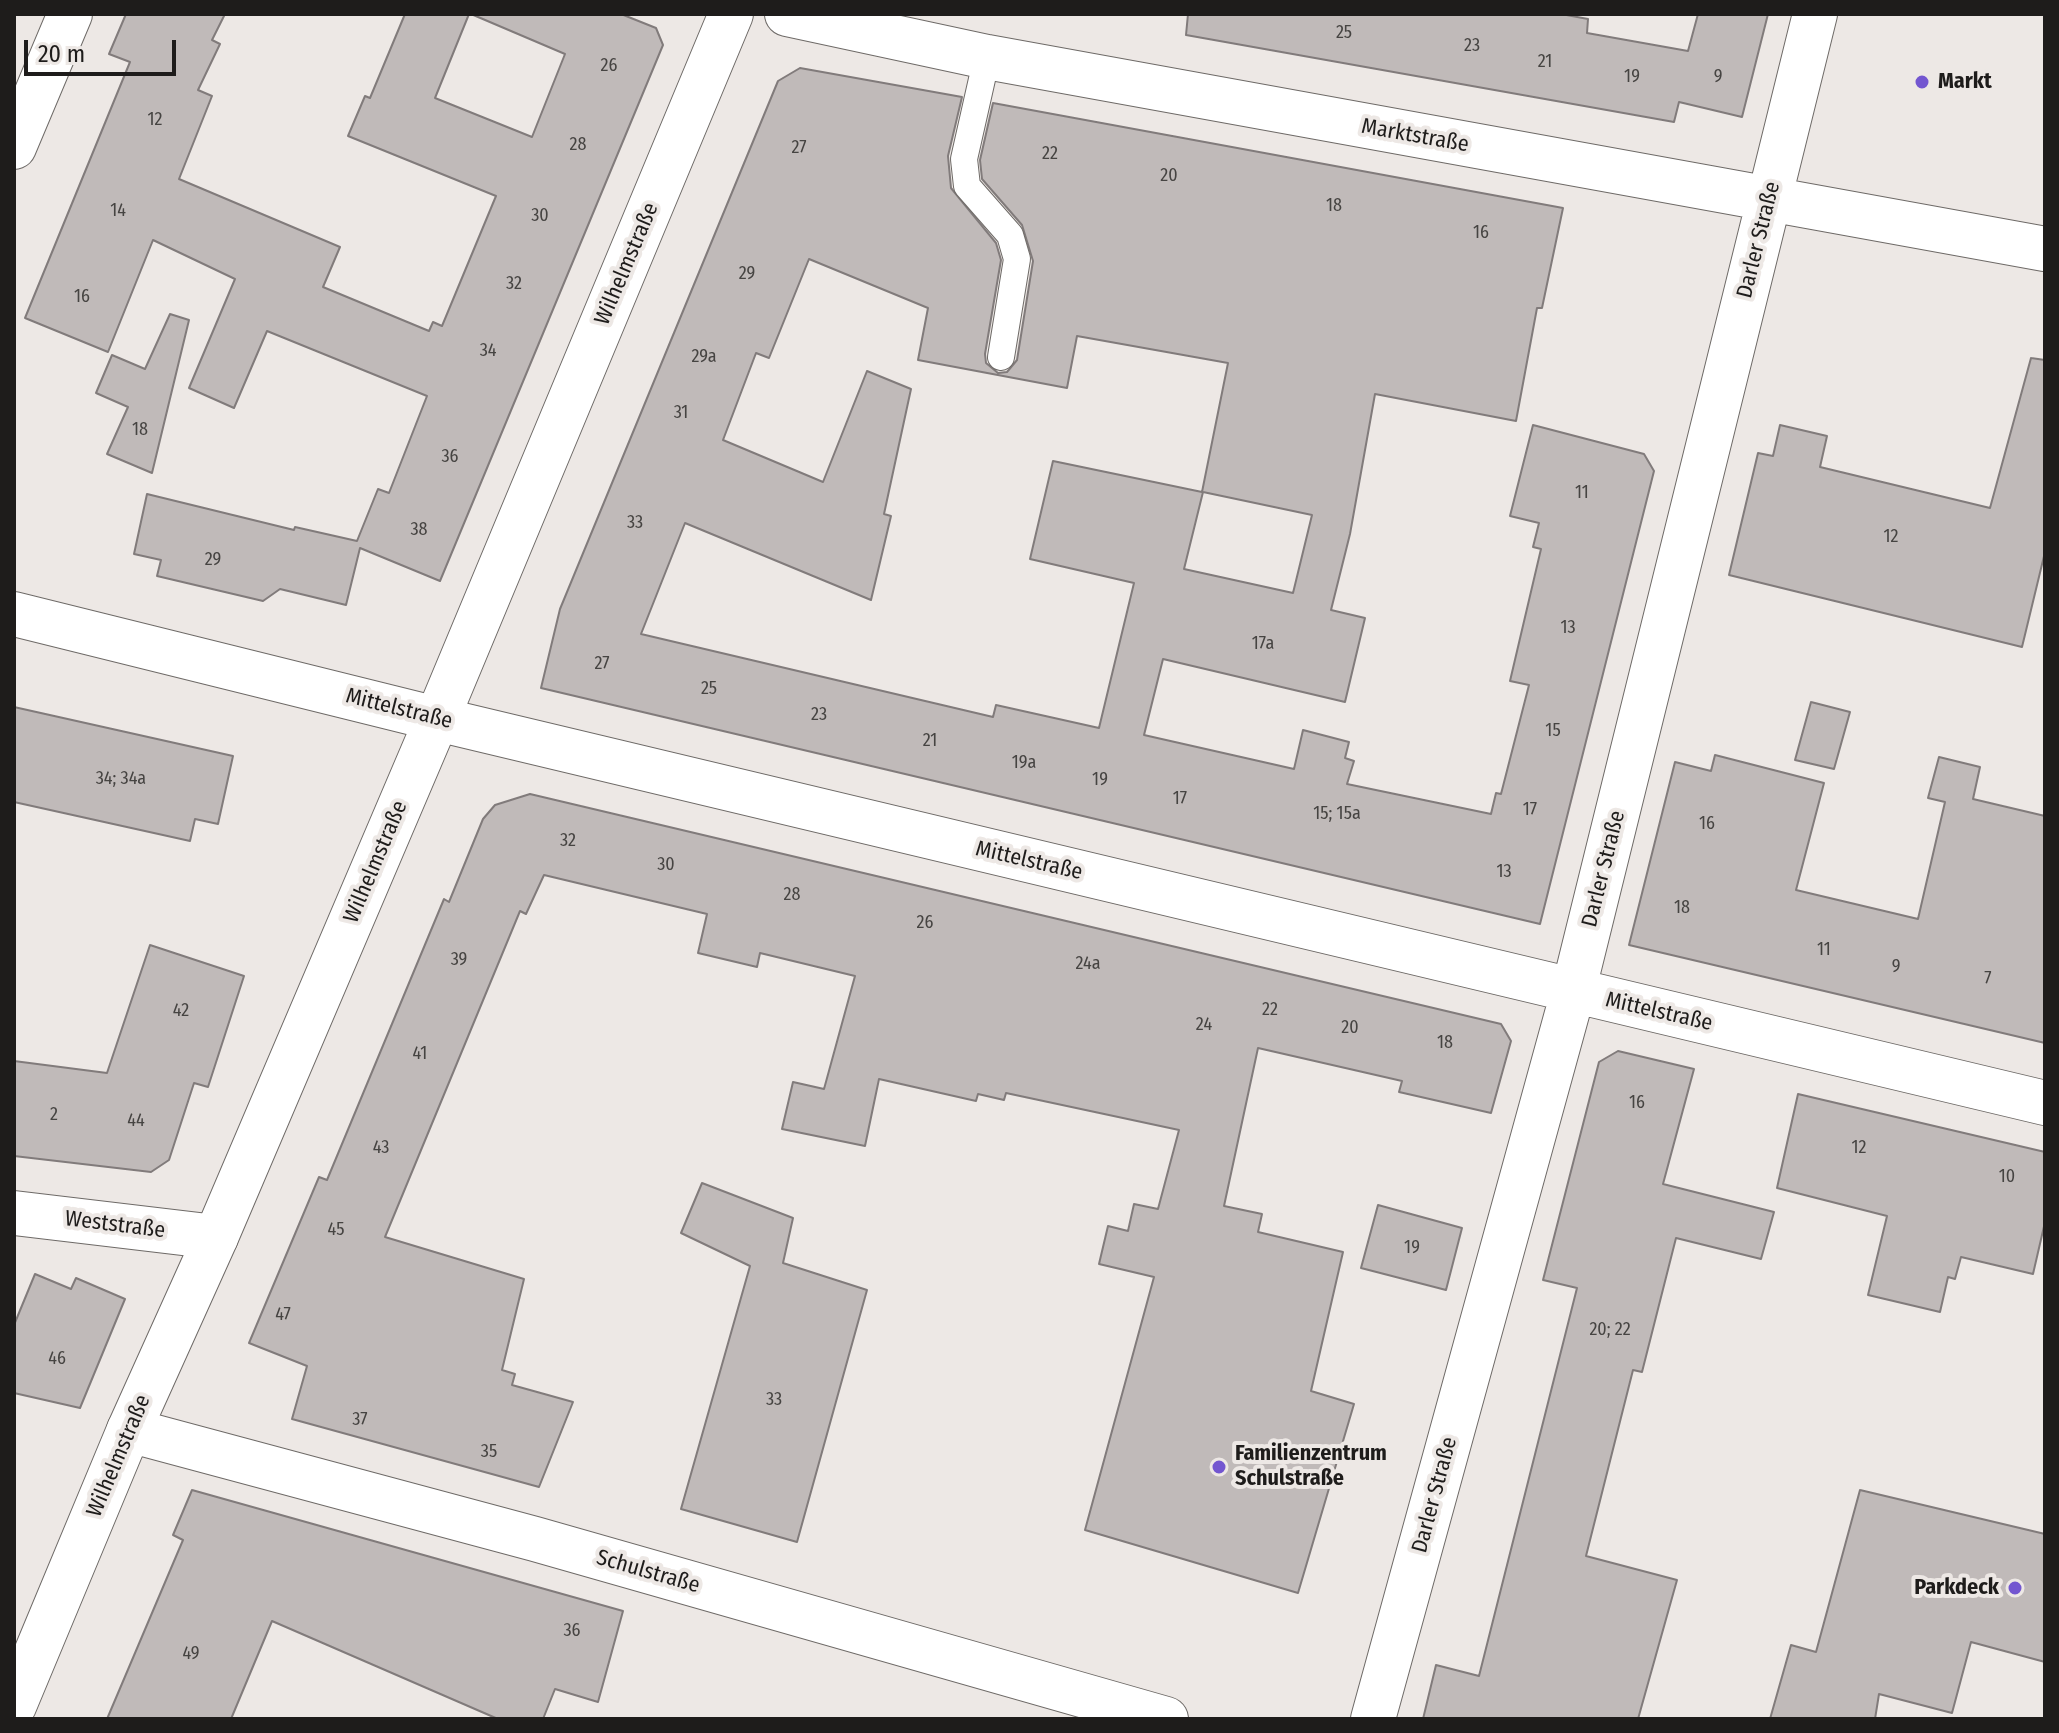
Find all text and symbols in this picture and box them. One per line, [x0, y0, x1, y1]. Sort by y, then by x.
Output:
house number: 25 [1336, 22, 1352, 44]
scale bar [28, 24, 180, 74]
house number: 23 [1464, 35, 1480, 57]
text: 20 m [38, 40, 85, 68]
house number: 21 [1538, 51, 1552, 73]
house number: 26 [601, 55, 617, 77]
house number: 19 [1624, 66, 1640, 88]
house number: 9 [1714, 66, 1722, 88]
place label: Markt [1938, 69, 1992, 95]
marker: Markt [1913, 73, 1931, 91]
house number: 12 [148, 109, 162, 131]
street label: Marktstraße [1359, 114, 1471, 158]
house number: 28 [570, 134, 586, 156]
house number: 27 [791, 137, 807, 159]
house number: 22 [1042, 143, 1058, 165]
house number: 20 [1160, 165, 1178, 187]
street label: Darler Straße [1732, 179, 1786, 301]
house number: 18 [1326, 195, 1342, 217]
street label: Wilhelmstraße [589, 199, 665, 329]
house number: 14 [110, 200, 126, 222]
house number: 30 [531, 205, 549, 227]
house number: 16 [1473, 222, 1489, 244]
house number: 29 [739, 263, 755, 285]
house number: 32 [506, 273, 522, 295]
house number: 16 [74, 286, 90, 308]
house number: 34 [480, 340, 496, 362]
house number: 29a [691, 346, 717, 368]
house number: 31 [674, 402, 688, 424]
house number: 18 [132, 419, 148, 441]
house number: 36 [441, 446, 459, 468]
house number: 11 [1575, 482, 1589, 504]
house number: 33 [627, 512, 643, 534]
house number: 38 [410, 519, 428, 541]
house number: 12 [1884, 526, 1898, 548]
house number: 29 [205, 549, 221, 571]
house number: 13 [1560, 617, 1576, 639]
house number: 17a [1252, 633, 1274, 655]
house number: 27 [594, 653, 610, 675]
house number: 25 [701, 678, 717, 700]
street label: Mittelstraße [343, 683, 455, 735]
house number: 23 [811, 704, 827, 726]
house number: 15 [1545, 720, 1561, 742]
house number: 21 [923, 730, 937, 752]
house number: 19a [1012, 752, 1036, 774]
house number: 34; 34a [96, 768, 146, 790]
house number: 19 [1092, 769, 1108, 791]
house number: 17 [1173, 788, 1187, 810]
street label: Wilhelmstraße [338, 797, 414, 927]
house number: 17 [1523, 799, 1537, 821]
house number: 15; 15a [1313, 803, 1361, 825]
street label: Darler Straße [1577, 808, 1631, 930]
house number: 16 [1699, 813, 1715, 835]
house number: 32 [560, 830, 576, 852]
street label: Mittelstraße [973, 836, 1085, 886]
house number: 30 [657, 854, 675, 876]
house number: 13 [1496, 861, 1512, 883]
house number: 28 [784, 884, 800, 906]
house number: 18 [1674, 897, 1690, 919]
house number: 26 [917, 912, 933, 934]
house number: 11 [1817, 939, 1831, 961]
house number: 39 [451, 949, 467, 971]
house number: 24a [1075, 953, 1101, 975]
house number: 9 [1892, 956, 1900, 978]
house number: 7 [1984, 968, 1992, 990]
street label: Mittelstraße [1603, 987, 1715, 1037]
house number: 22 [1262, 999, 1278, 1021]
house number: 42 [173, 1000, 189, 1022]
house number: 24 [1196, 1014, 1212, 1036]
house number: 20 [1341, 1017, 1359, 1039]
house number: 18 [1437, 1032, 1453, 1054]
house number: 41 [413, 1043, 427, 1065]
house number: 16 [1629, 1092, 1645, 1114]
house number: 2 [50, 1104, 58, 1126]
house number: 44 [127, 1110, 145, 1132]
house number: 43 [373, 1137, 389, 1159]
house number: 12 [1852, 1137, 1866, 1159]
house number: 10 [1999, 1166, 2015, 1188]
street label: Weststraße [63, 1206, 167, 1244]
house number: 45 [328, 1219, 344, 1241]
house number: 19 [1404, 1237, 1420, 1259]
house number: 47 [275, 1304, 291, 1326]
house number: 20; 22 [1589, 1319, 1631, 1341]
house number: 46 [48, 1348, 66, 1370]
house number: 33 [766, 1389, 782, 1411]
street label: Wilhelmstraße [81, 1391, 157, 1521]
house number: 37 [352, 1409, 368, 1431]
street label: Darler Straße [1407, 1434, 1463, 1556]
house number: 35 [481, 1441, 497, 1463]
place label: Familienzentrum Schulstraße [1235, 1441, 1387, 1492]
marker: Familienzentrum Schulstraße [1210, 1458, 1228, 1476]
street label: Schulstraße [593, 1545, 703, 1599]
place label: Parkdeck [1914, 1575, 1999, 1601]
marker: Parkdeck [2006, 1579, 2024, 1597]
house number: 36 [563, 1620, 581, 1642]
house number: 49 [182, 1643, 200, 1665]

